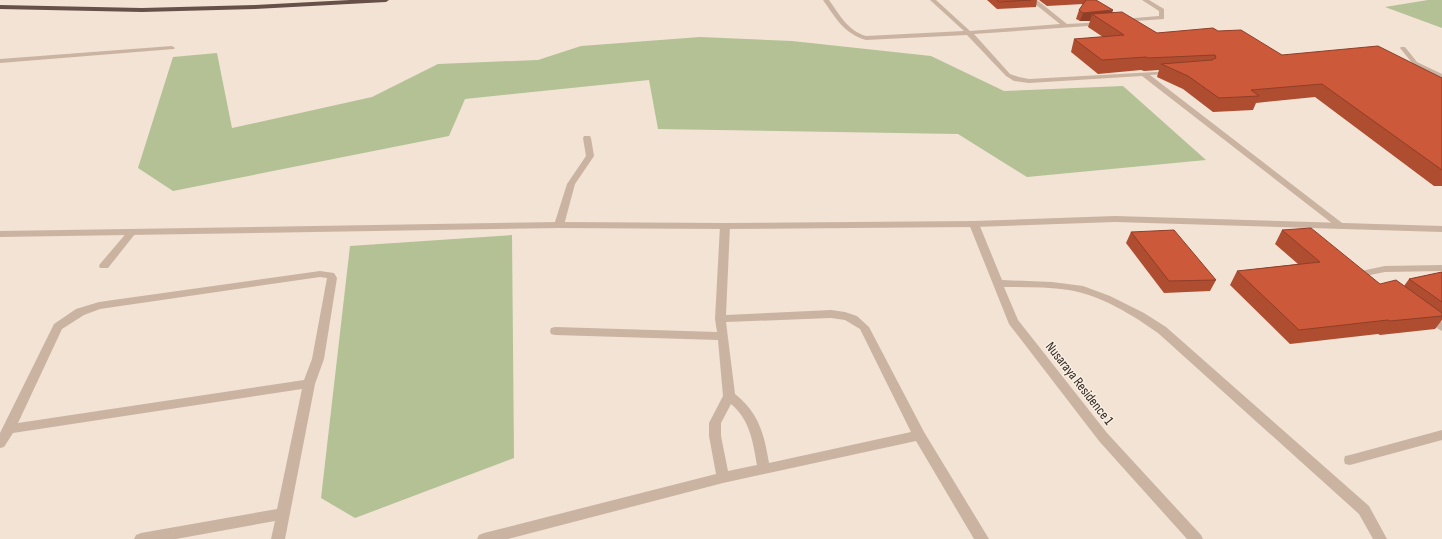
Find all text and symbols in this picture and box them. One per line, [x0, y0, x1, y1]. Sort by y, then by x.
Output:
street label: Nusaraya Residence 1 [1042, 338, 1117, 428]

